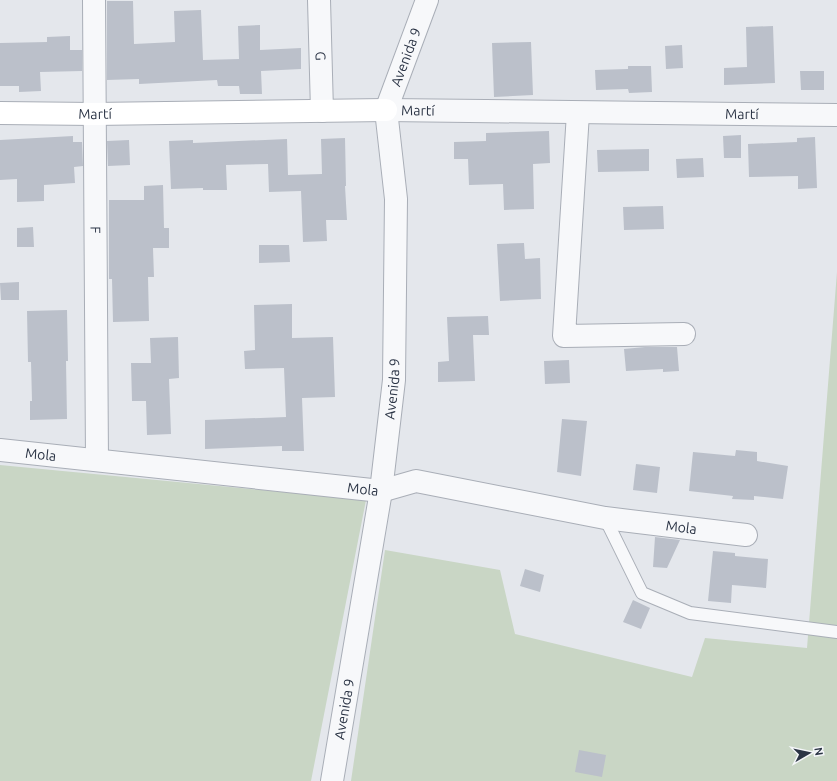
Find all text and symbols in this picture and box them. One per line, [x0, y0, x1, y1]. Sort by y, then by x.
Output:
street label: Avenida 9 [388, 25, 424, 89]
street label: G [312, 51, 329, 61]
street label: Martí [401, 102, 435, 119]
street label: Martí [78, 106, 113, 122]
street label: Martí [725, 106, 759, 122]
street label: F [87, 226, 104, 234]
street label: Avenida 9 [381, 358, 402, 420]
street label: Mola [24, 445, 57, 464]
street label: Mola [346, 479, 379, 499]
street label: Mola [665, 517, 698, 537]
street label: Avenida 9 [331, 677, 357, 741]
north arrow [789, 733, 829, 773]
text: N [812, 746, 825, 756]

